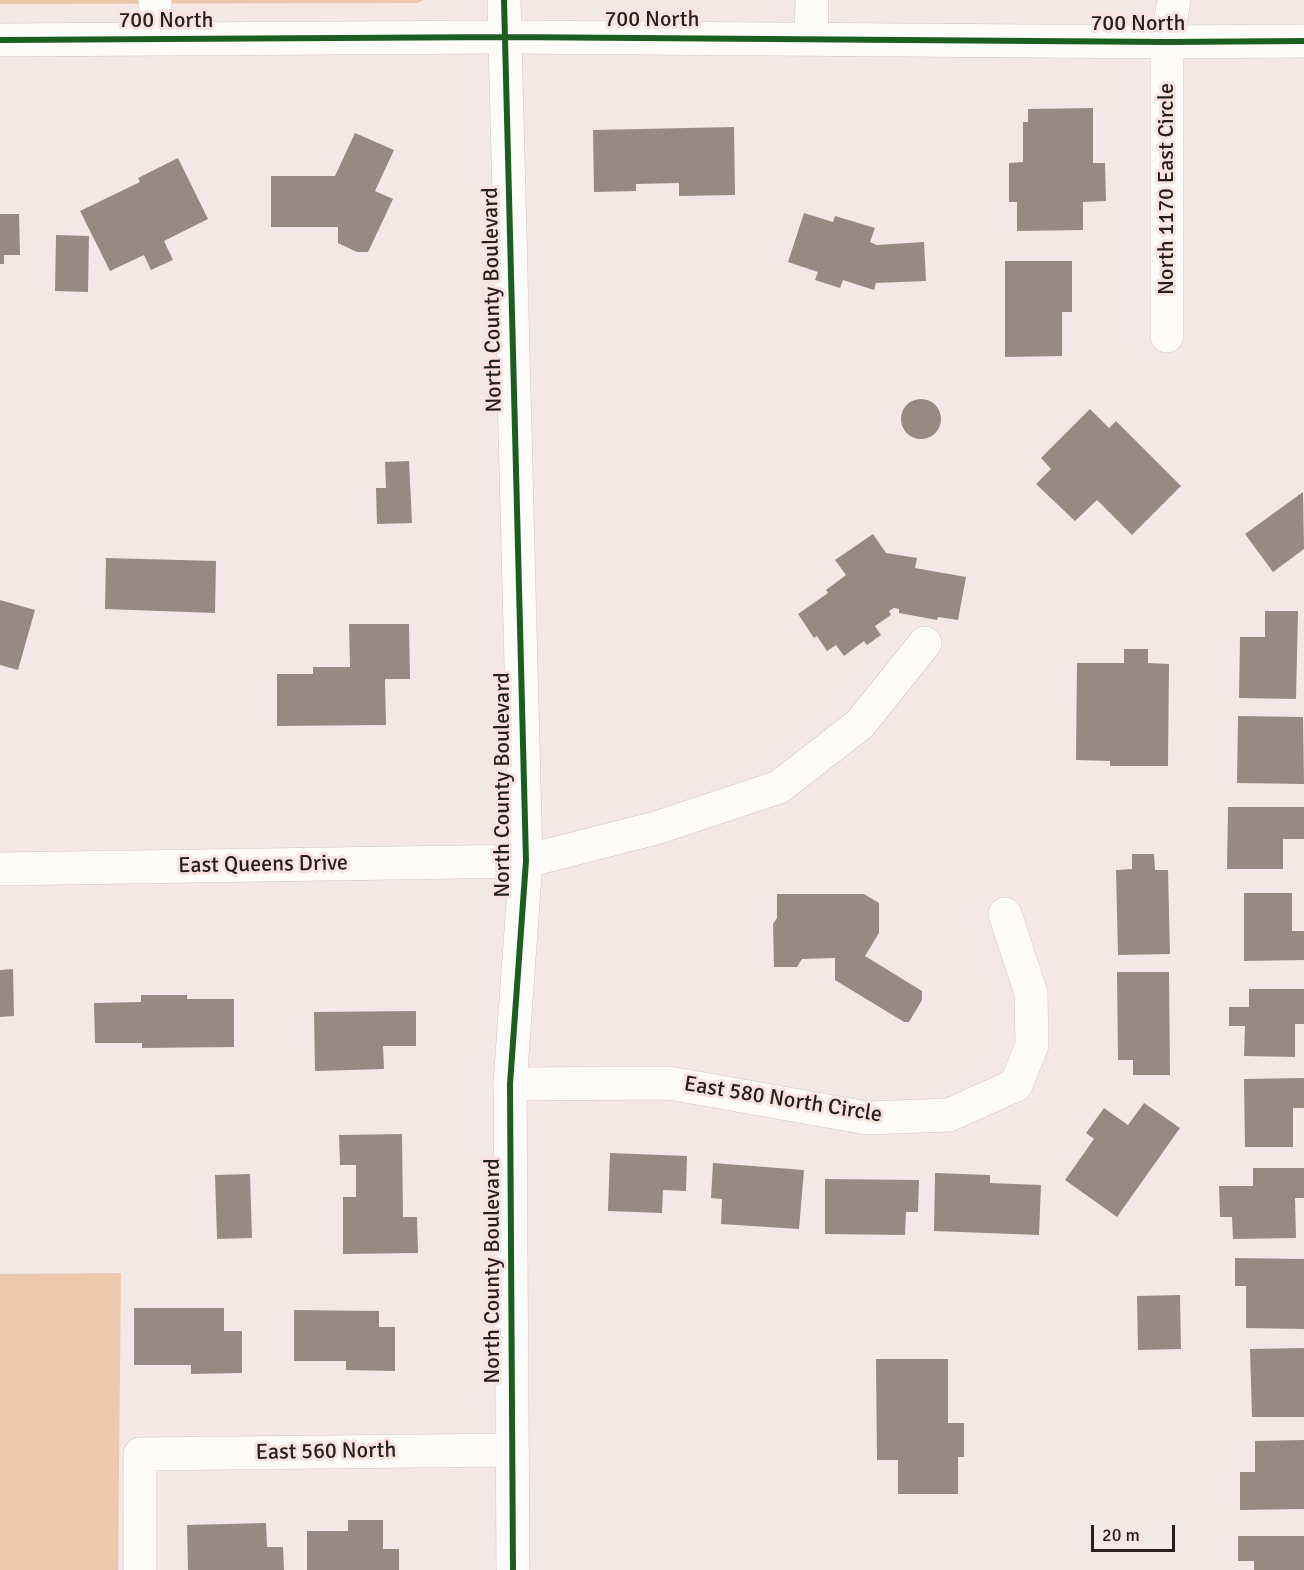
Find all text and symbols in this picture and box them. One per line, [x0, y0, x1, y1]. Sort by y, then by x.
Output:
street label: 700 North [604, 7, 700, 33]
street label: 700 North [118, 8, 214, 34]
street label: 700 North [1090, 11, 1186, 37]
street label: North 1170 East Circle [1154, 83, 1180, 295]
street label: North County Boulevard [478, 187, 508, 413]
street label: North County Boulevard [490, 672, 516, 898]
street label: East Queens Drive [178, 850, 348, 880]
street label: East 580 North Circle [682, 1071, 884, 1129]
street label: North County Boulevard [480, 1158, 506, 1384]
street label: East 560 North [255, 1438, 397, 1466]
scale bar [1094, 1513, 1178, 1551]
text: 20 m [1102, 1524, 1140, 1546]

